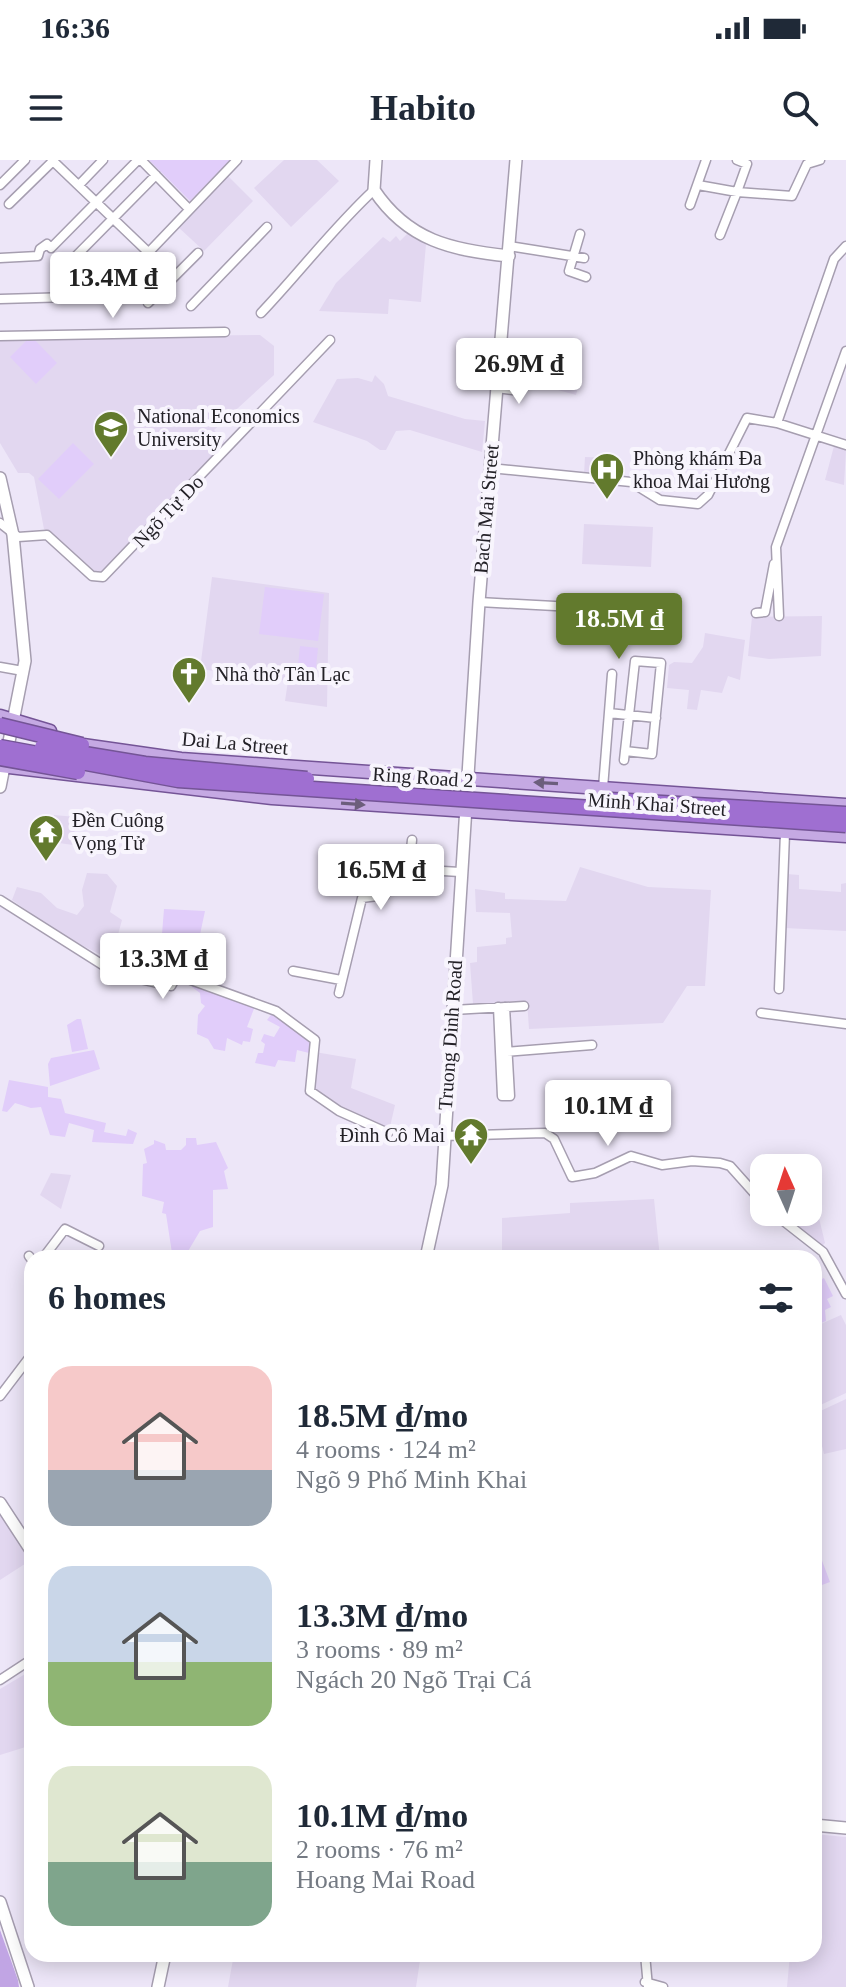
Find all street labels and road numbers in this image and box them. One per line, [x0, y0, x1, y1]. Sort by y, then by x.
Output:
street label: Bach Mai Street [469, 443, 503, 575]
street label: Ngõ Tự Do [128, 470, 208, 552]
street label: Dai La Street [181, 727, 290, 759]
street label: Ring Road 2 [372, 762, 474, 792]
street label: Minh Khai Street [587, 788, 727, 820]
street label: Truong Dinh Road [434, 959, 467, 1111]

